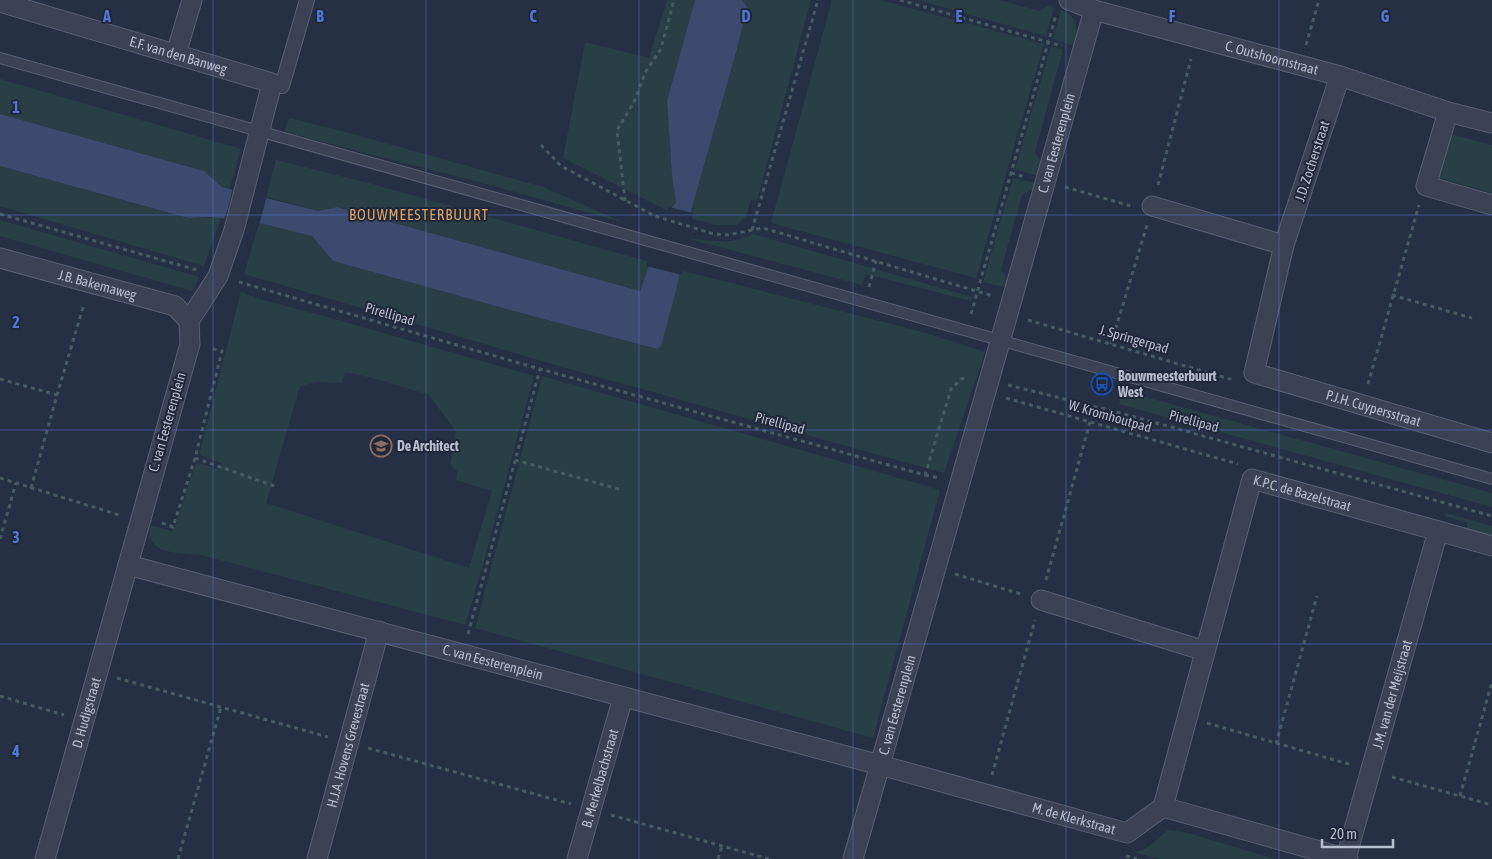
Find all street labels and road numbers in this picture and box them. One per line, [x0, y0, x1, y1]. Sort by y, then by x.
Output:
street label: E.F. van den Banweg [128, 33, 229, 77]
street label: C. Outshoornstraat [1224, 38, 1320, 78]
street label: C. van Eesterenplein [1035, 91, 1078, 195]
street label: J.D. Zocherstraat [1291, 119, 1333, 203]
street label: J.B. Bakemaweg [57, 266, 138, 303]
street label: Pirellipad [363, 299, 417, 329]
street label: J. Springerpad [1098, 321, 1170, 357]
street label: C. van Eesterenplein [145, 370, 189, 474]
street label: P.J.H. Cuypersstraat [1324, 387, 1423, 430]
street label: W. Kromhoutpad [1067, 397, 1153, 435]
street label: Pirellipad [1167, 407, 1221, 435]
street label: Pirellipad [753, 409, 807, 437]
street label: K.P.C. de Bazelstraat [1251, 472, 1353, 514]
street label: J.M. van der Meijstraat [1369, 638, 1415, 751]
street label: C. van Eesterenplein [441, 641, 545, 683]
street label: C. van Eesterenplein [875, 653, 919, 757]
street label: D. Hudigstraat [69, 676, 104, 750]
street label: H.J.A. Hovens Grevestraat [323, 681, 373, 809]
street label: B. Merkelbachstraat [578, 727, 622, 829]
street label: M. de Klerkstraat [1030, 799, 1117, 838]

